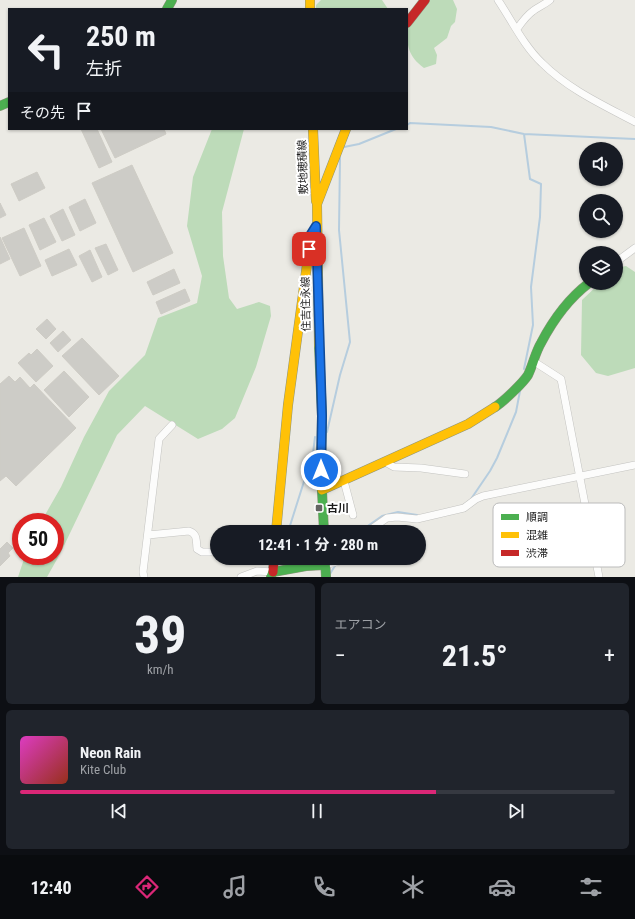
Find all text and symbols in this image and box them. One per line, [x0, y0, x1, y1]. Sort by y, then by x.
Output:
text: 250 m [86, 20, 156, 53]
icon: left [20, 24, 72, 76]
text: 左折 [86, 58, 122, 79]
icon: arrive [73, 100, 95, 122]
text: その先 [20, 104, 65, 122]
street label: 敷地穂積線 [296, 139, 310, 195]
map controls [579, 142, 623, 290]
button: sound [579, 142, 623, 186]
button: search [579, 194, 623, 238]
pin [292, 232, 326, 266]
icon: arrive [298, 238, 320, 260]
button: layers [579, 246, 623, 290]
street label: 住吉住永線 [299, 276, 313, 332]
position arrow [300, 449, 342, 491]
place label: 古川 [327, 502, 349, 515]
marker: 古川 [314, 503, 324, 513]
legend [493, 503, 625, 567]
text: 順調 [526, 511, 548, 524]
speed limit sign: 50 [12, 513, 64, 565]
text: 混雑 [526, 529, 548, 542]
text: 12:41 · 1 分 · 280 m [258, 536, 378, 554]
text: 渋滞 [526, 547, 548, 560]
text: 39 [134, 605, 187, 666]
text: エアコン [335, 617, 387, 632]
text: 21.5° [442, 638, 508, 673]
text: − [335, 643, 346, 668]
text: + [604, 643, 615, 668]
text: km/h [147, 662, 174, 677]
text: Neon Rain [80, 744, 141, 762]
text: Kite Club [80, 762, 126, 777]
icon: previous [108, 800, 130, 822]
icon: pause [306, 800, 328, 822]
icon: next [505, 800, 527, 822]
icon: directions [133, 873, 161, 901]
icon: music [221, 873, 249, 901]
icon: phone [310, 873, 338, 901]
icon: climate [399, 873, 427, 901]
icon: car [488, 873, 516, 901]
icon: filters [577, 873, 605, 901]
text: 12:40 [30, 877, 72, 898]

